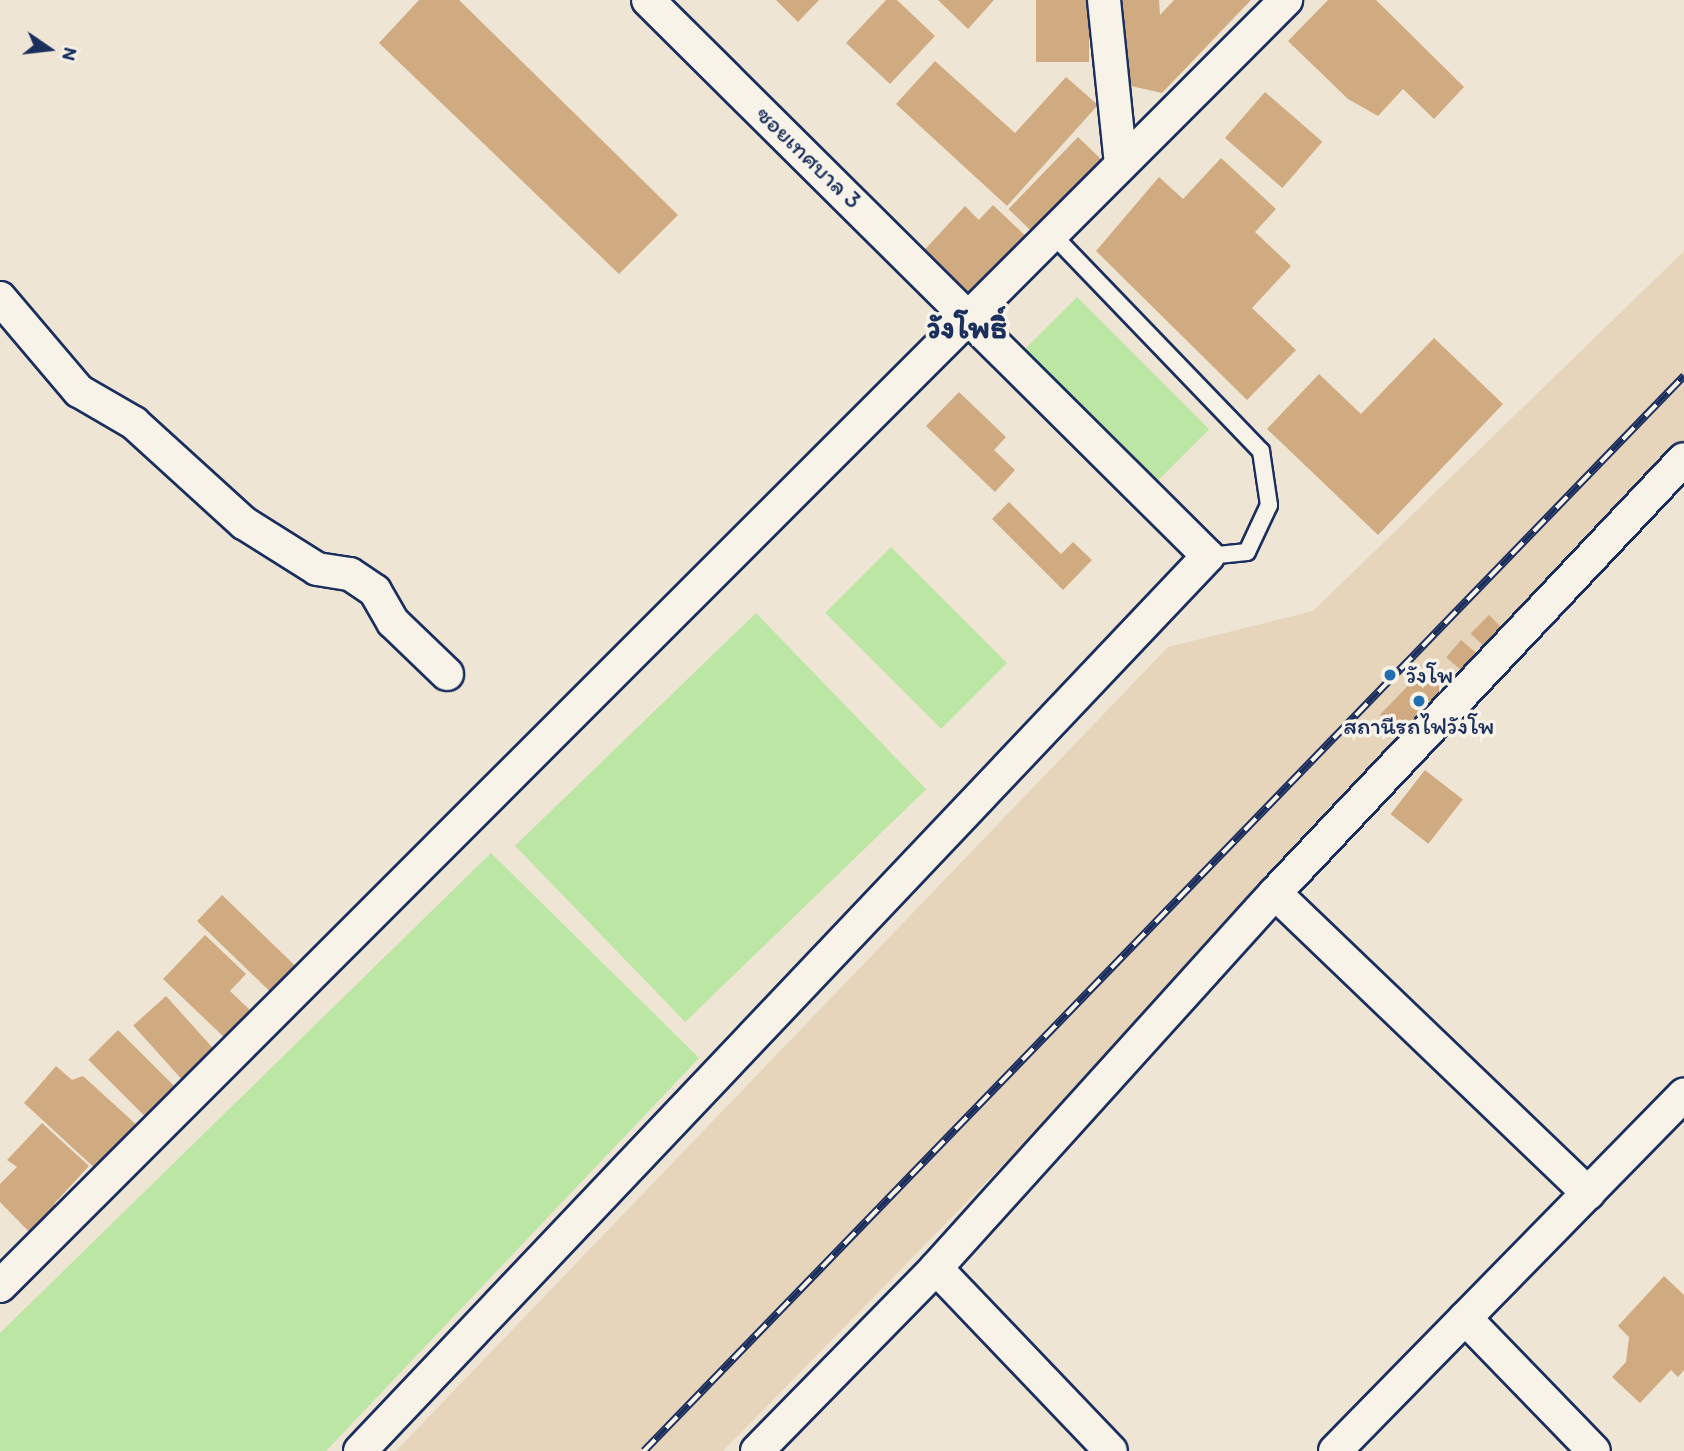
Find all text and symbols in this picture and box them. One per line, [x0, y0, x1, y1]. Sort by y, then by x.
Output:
north arrow [14, 14, 84, 84]
text: N [57, 45, 83, 63]
street label: ซอยเทศบาล 3 [750, 100, 868, 214]
district label: วังโพธิ์ [927, 308, 1007, 346]
place label: วังโพ [1406, 661, 1453, 689]
marker: วังโพ [1380, 665, 1400, 685]
marker: สถานีรถไฟวังโพ [1411, 693, 1427, 709]
place label: สถานีรถไฟวังโพ [1343, 712, 1495, 740]

